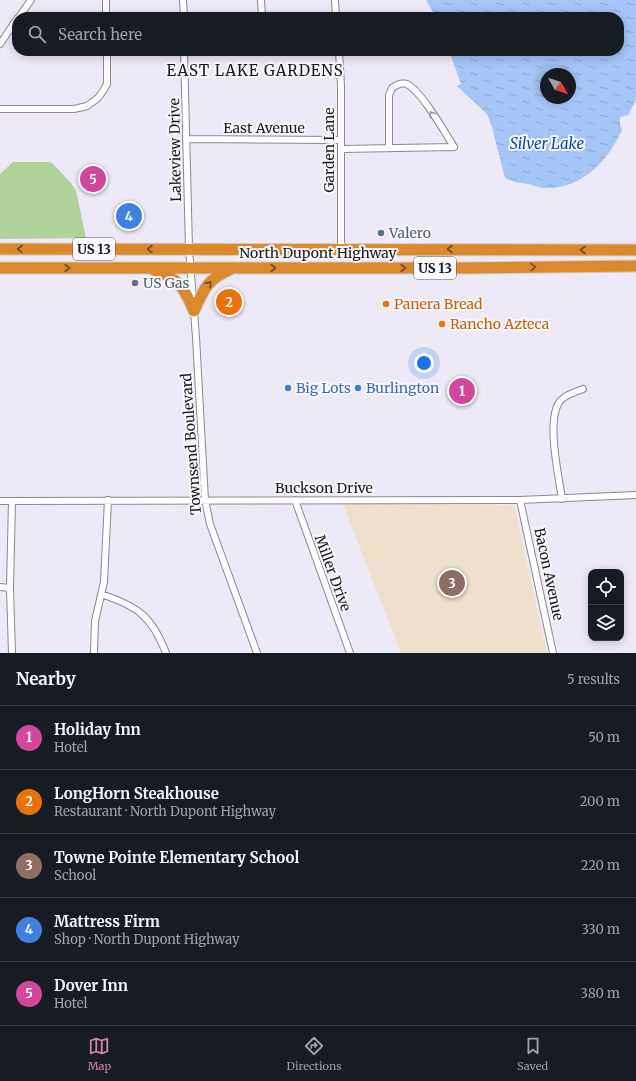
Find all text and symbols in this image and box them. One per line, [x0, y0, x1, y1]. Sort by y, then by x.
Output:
search box [12, 12, 624, 56]
icon: search [26, 23, 48, 45]
text: Search here [58, 25, 142, 44]
district label: EAST LAKE GARDENS [166, 61, 344, 80]
north arrow [540, 68, 576, 104]
street label: Lakeview Drive [165, 98, 185, 202]
street label: Garden Lane [320, 107, 338, 193]
one-way arrow [430, 111, 437, 118]
street label: East Avenue [223, 119, 305, 137]
water label: Silver Lake [510, 134, 585, 153]
pin: 5 [80, 164, 106, 194]
pin: 4 [116, 201, 142, 231]
place label: Valero [388, 224, 431, 242]
marker: Valero [376, 228, 386, 238]
road number: US 13 [73, 238, 115, 260]
street label: North Dupont Highway [239, 244, 398, 262]
one-way arrow [17, 245, 23, 253]
one-way arrow [147, 245, 153, 253]
one-way arrow [447, 245, 453, 253]
one-way arrow [580, 246, 586, 254]
road number: US 13 [414, 257, 456, 279]
one-way arrow [530, 263, 536, 271]
one-way arrow [64, 264, 70, 272]
one-way arrow [270, 264, 276, 272]
one-way arrow [400, 264, 406, 272]
place label: US Gas [143, 274, 189, 292]
marker: US Gas [130, 278, 140, 288]
one-way arrow [204, 281, 211, 289]
pin: 2 [216, 287, 242, 317]
place label: Panera Bread [394, 295, 483, 313]
marker: Panera Bread [381, 299, 391, 309]
place label: Rancho Azteca [450, 315, 550, 333]
marker: Rancho Azteca [437, 319, 447, 329]
your location [414, 353, 434, 373]
street label: Townsend Boulevard [177, 372, 205, 515]
pin: 1 [449, 376, 475, 406]
place label: Big Lots [296, 379, 351, 397]
place label: Burlington [366, 379, 439, 397]
marker: Big Lots [283, 383, 293, 393]
marker: Burlington [353, 383, 363, 393]
street label: Buckson Drive [275, 479, 373, 497]
street label: Bacon Avenue [530, 526, 568, 622]
street label: Miller Drive [311, 532, 355, 614]
pin: 3 [439, 568, 465, 598]
map controls [588, 569, 624, 641]
button: locate [588, 569, 624, 605]
button: layers [588, 605, 624, 641]
text: Nearby [16, 668, 76, 690]
text: 5 results [567, 671, 620, 688]
text: Holiday Inn [54, 720, 141, 739]
text: 1 [26, 729, 32, 746]
text: 50 m [588, 729, 620, 746]
text: Hotel [54, 739, 87, 756]
text: LongHorn Steakhouse [54, 784, 219, 803]
text: 2 [25, 793, 33, 810]
text: 200 m [580, 793, 620, 810]
text: Restaurant · North Dupont Highway [54, 803, 276, 820]
text: Towne Pointe Elementary School [54, 848, 299, 867]
text: 3 [25, 857, 33, 874]
text: 220 m [581, 857, 620, 874]
text: School [54, 867, 96, 884]
text: Mattress Firm [54, 912, 160, 931]
text: 4 [25, 921, 33, 938]
text: 330 m [581, 921, 620, 938]
text: Shop · North Dupont Highway [54, 931, 240, 948]
text: Dover Inn [54, 976, 128, 995]
text: 5 [25, 985, 33, 1002]
text: 380 m [581, 985, 620, 1002]
text: Hotel [54, 995, 87, 1012]
tab: Map [88, 1035, 111, 1073]
tab: Directions [287, 1035, 342, 1073]
tab: Saved [517, 1035, 548, 1073]

